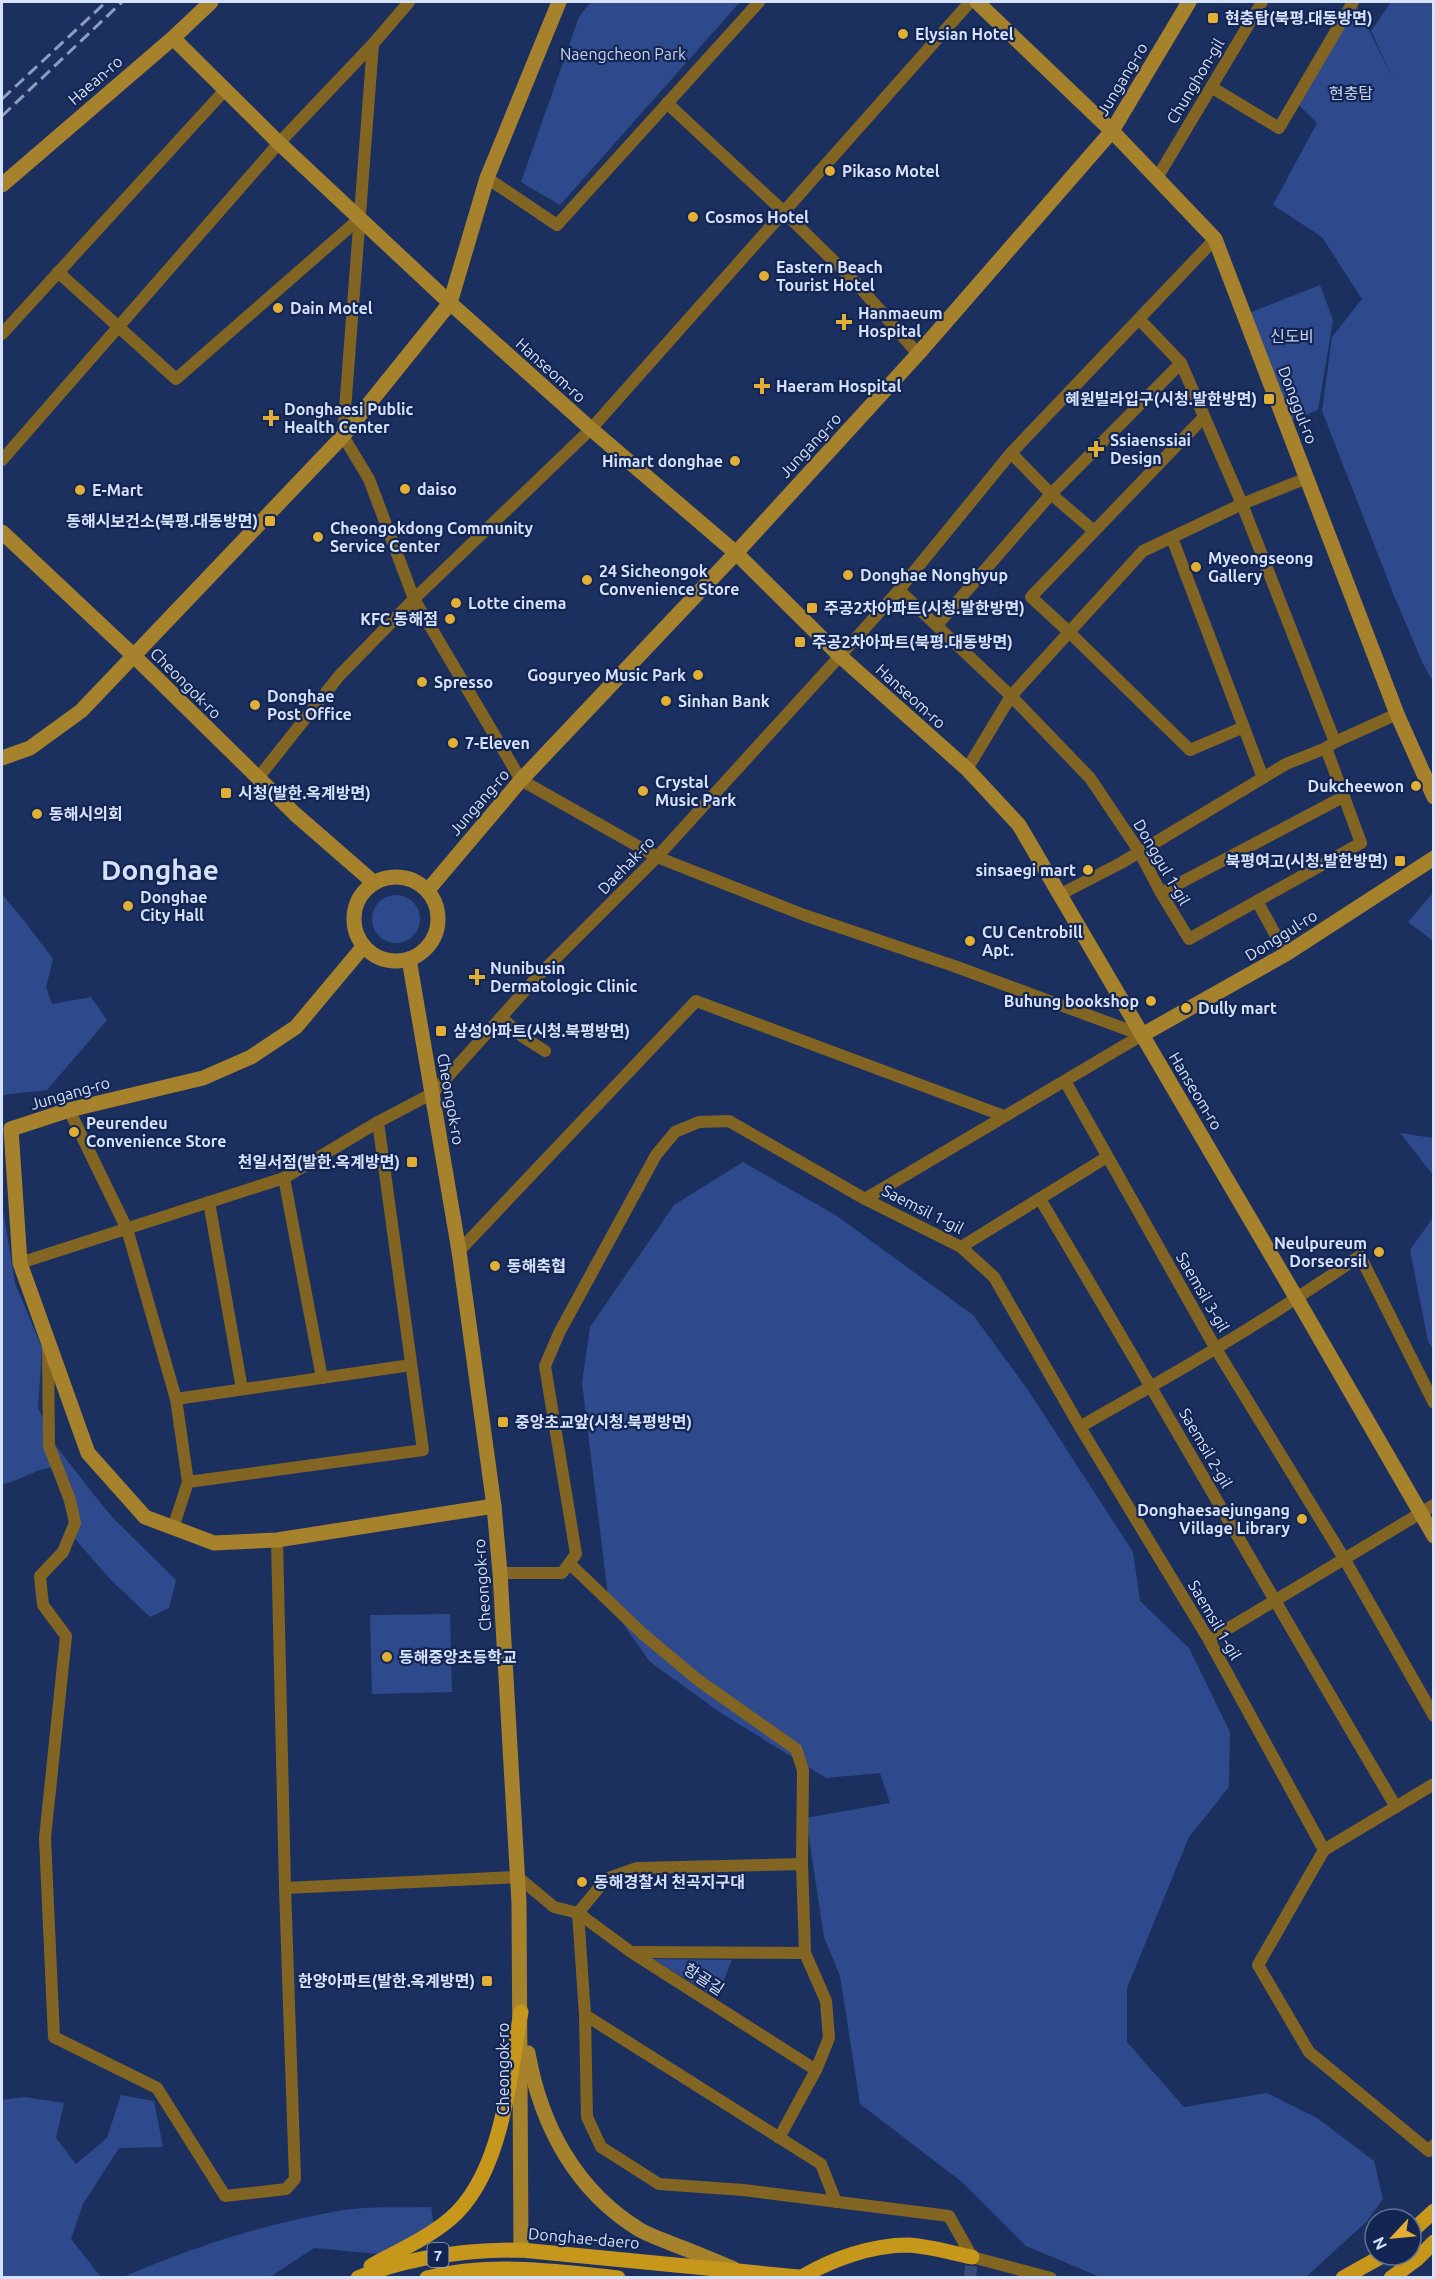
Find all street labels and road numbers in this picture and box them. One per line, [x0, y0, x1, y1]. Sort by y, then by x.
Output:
street label: Chunghon-gil [1163, 35, 1227, 127]
street label: Jungang-ro [1093, 39, 1151, 119]
street label: Haean-ro [64, 52, 126, 108]
street label: Hanseom-ro [512, 334, 590, 406]
street label: Donggul-ro [1275, 364, 1321, 446]
street label: Jungang-ro [775, 409, 845, 481]
street label: Cheongok-ro [147, 644, 225, 722]
street label: Hanseom-ro [872, 660, 950, 732]
street label: Jungang-ro [445, 765, 513, 839]
street label: Donggul 1-gil [1130, 816, 1194, 908]
street label: Daehak-ro [594, 832, 658, 898]
street label: Donggul-ro [1242, 906, 1320, 964]
street label: Hanseom-ro [1166, 1049, 1226, 1133]
street label: Cheongok-ro [434, 1052, 468, 1146]
street label: Jungang-ro [28, 1073, 112, 1113]
street label: Saemsil 1-gil [879, 1181, 967, 1237]
street label: Saemsil 3-gil [1173, 1249, 1233, 1335]
street label: Saemsil 2-gil [1176, 1405, 1236, 1491]
street label: Cheongok-ro [470, 1538, 494, 1632]
street label: Saemsil 1-gil [1185, 1577, 1245, 1663]
street label: 항골길 [681, 1959, 727, 1999]
street label: Cheongok-ro [494, 2023, 512, 2115]
street label: Donghae-daero [528, 2224, 640, 2252]
road number: 7 [428, 2243, 448, 2267]

